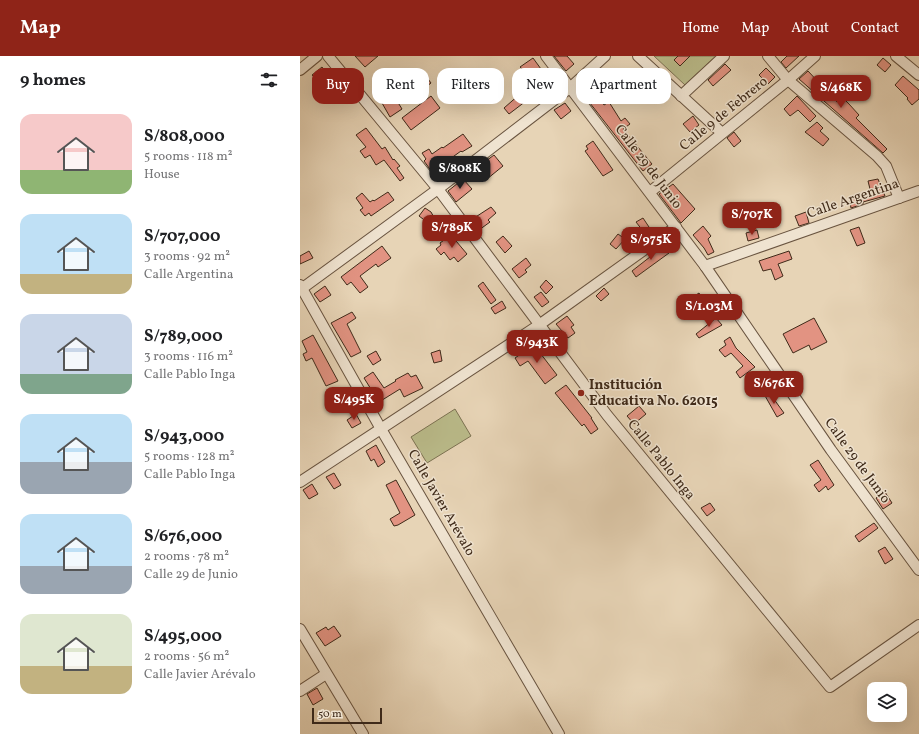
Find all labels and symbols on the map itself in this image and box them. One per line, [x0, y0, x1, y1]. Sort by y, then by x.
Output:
street label: Calle 9 de Febrero [676, 72, 772, 156]
pin: S/468K [808, 75, 874, 109]
street label: Calle 29 de Junio [610, 121, 686, 213]
pin: S/808K [427, 156, 493, 190]
street label: Calle Argentina [804, 174, 902, 224]
pin: S/707K [719, 202, 785, 236]
pin: S/789K [419, 215, 485, 249]
pin: S/975K [618, 227, 684, 261]
pin: S/1.03M [672, 294, 746, 328]
pin: S/943K [504, 330, 570, 364]
pin: S/676K [741, 371, 807, 405]
place label: Institución Educativa No. 62015 [589, 376, 718, 411]
pin: S/495K [321, 387, 387, 421]
marker: Institución Educativa No. 62015 [576, 388, 586, 398]
street label: Calle 29 de Junio [820, 414, 894, 508]
street label: Calle Pablo Inga [623, 416, 699, 504]
street label: Calle Javier Arévalo [403, 446, 479, 560]
scale bar [312, 706, 382, 725]

